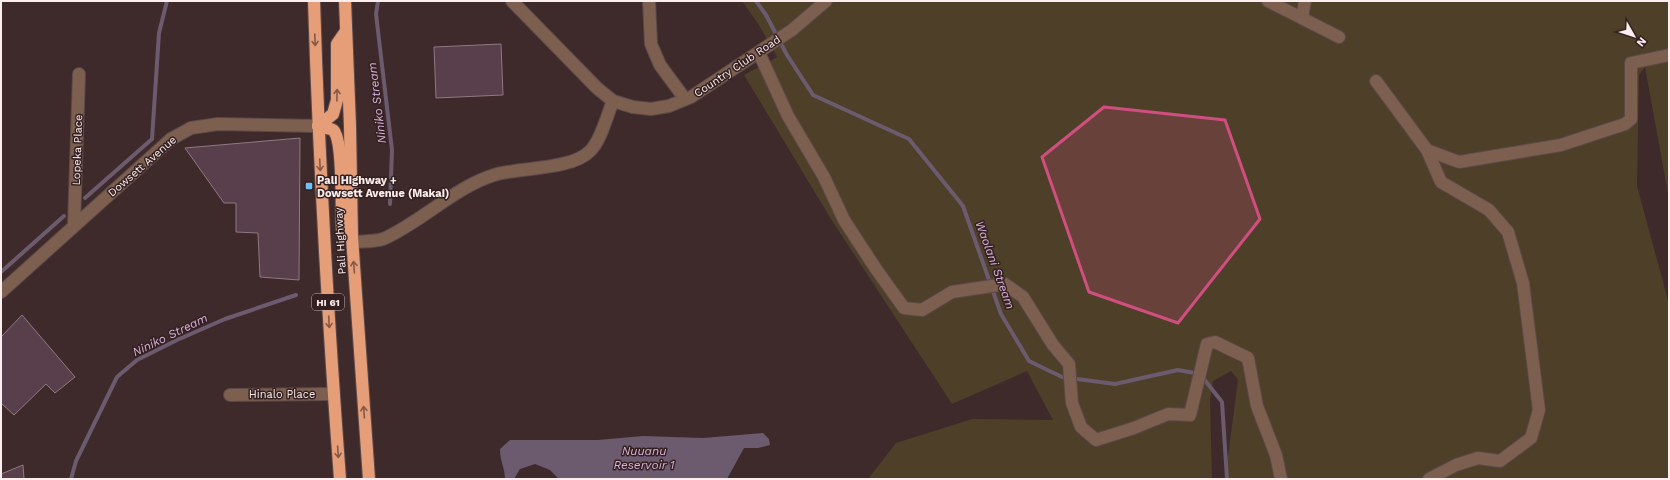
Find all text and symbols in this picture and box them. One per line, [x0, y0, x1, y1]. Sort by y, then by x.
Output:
north arrow [1614, 16, 1654, 56]
one-way arrow [312, 33, 319, 46]
street label: Country Club Road [692, 33, 783, 100]
text: N [1634, 35, 1649, 49]
water label: Niniko Stream [365, 62, 389, 144]
one-way arrow [333, 89, 341, 102]
street label: Lopeka Place [70, 114, 85, 186]
street label: Dowsett Avenue [106, 133, 179, 200]
one-way arrow [317, 158, 324, 171]
place label: Pali Highway + Dowsett Avenue (Makai) [317, 174, 449, 200]
marker: Pali Highway + Dowsett Avenue (Makai) [304, 181, 314, 191]
street label: Pali Highway [332, 207, 349, 275]
water label: Waolani Stream [973, 219, 1017, 311]
one-way arrow [350, 261, 358, 274]
road number: HI 61 [312, 294, 344, 310]
water label: Niniko Stream [130, 311, 210, 359]
one-way arrow [326, 315, 333, 328]
street label: Hinalo Place [249, 388, 315, 401]
one-way arrow [360, 406, 367, 419]
water label: Nuuanu Reservoir 1 [614, 444, 675, 472]
one-way arrow [334, 445, 341, 458]

